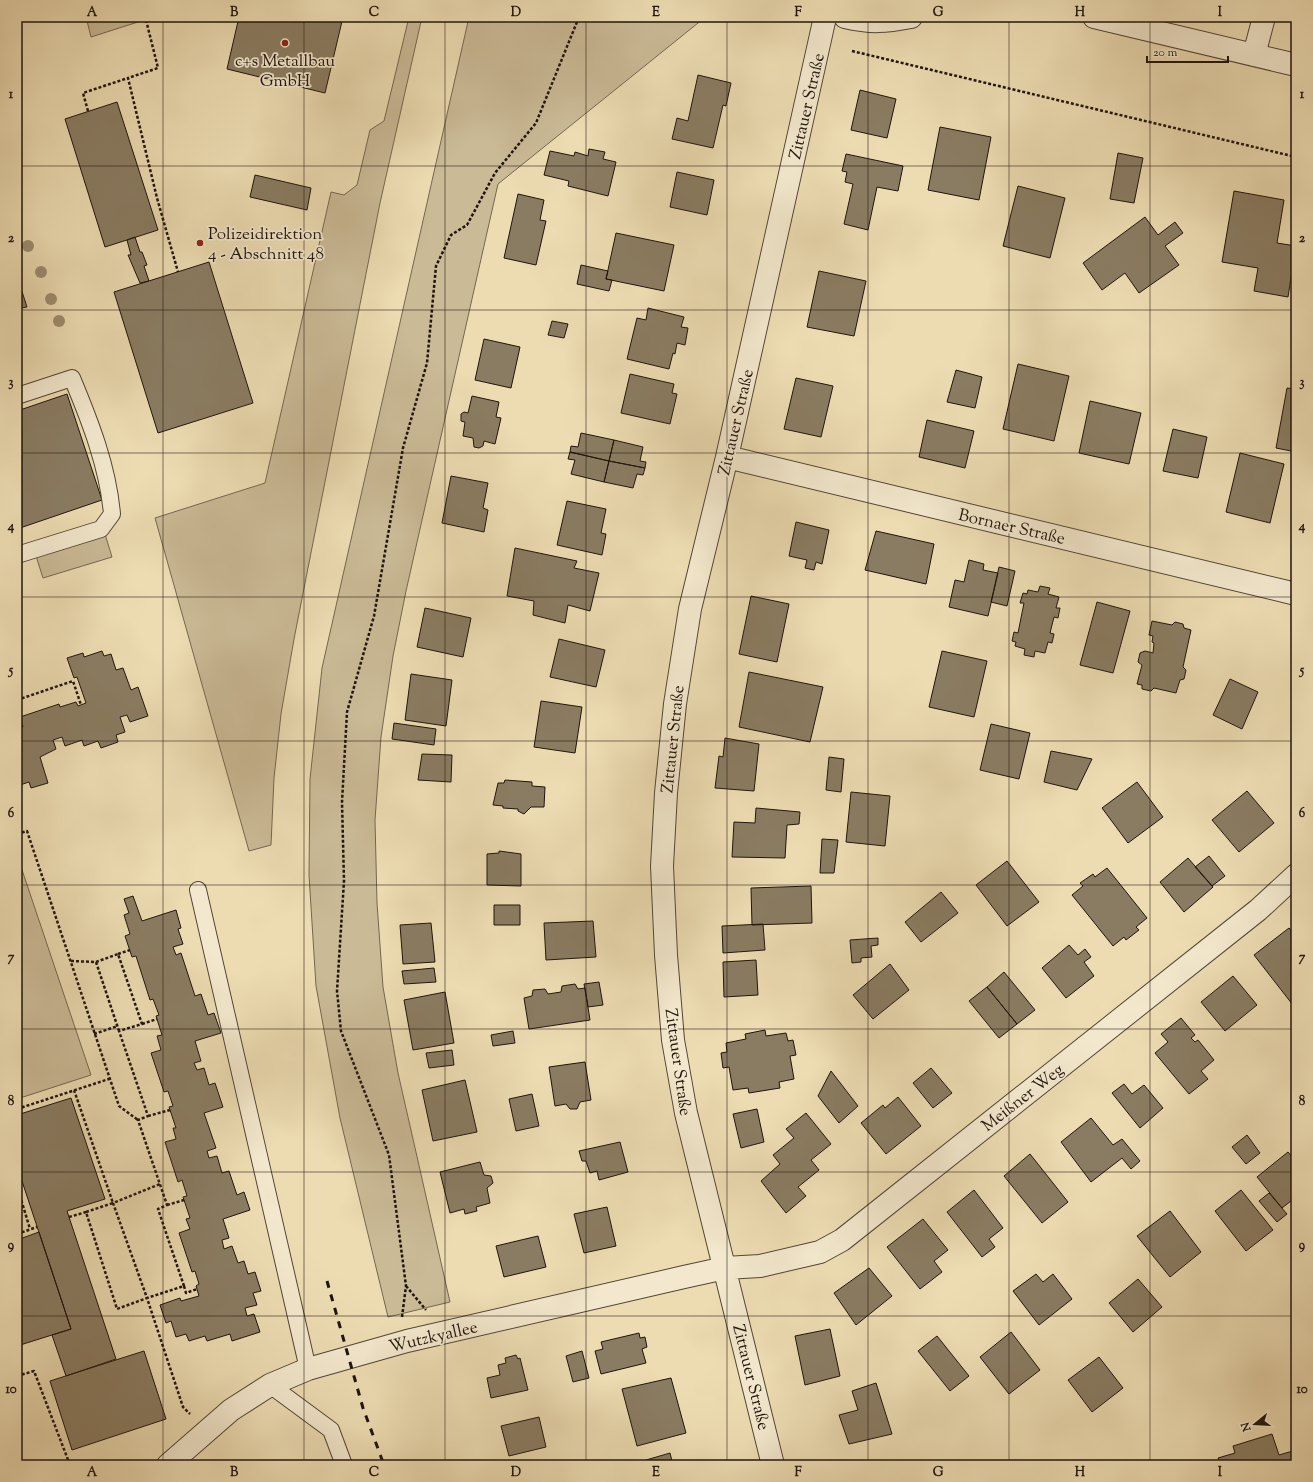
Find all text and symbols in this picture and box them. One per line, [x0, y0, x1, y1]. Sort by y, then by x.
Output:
text: A [87, 4, 98, 22]
text: B [230, 4, 239, 22]
text: C [369, 4, 379, 22]
text: D [511, 4, 521, 22]
text: E [652, 4, 660, 22]
text: F [794, 4, 802, 22]
text: G [933, 4, 944, 22]
text: H [1075, 4, 1086, 22]
text: I [1218, 4, 1223, 22]
marker: c+s Metallbau GmbH [280, 38, 290, 48]
scale bar [1147, 38, 1228, 64]
text: 20 m [1153, 44, 1178, 62]
place label: c+s Metallbau GmbH [235, 50, 335, 94]
street label: Zittauer Straße [784, 51, 832, 162]
text: 1 [9, 86, 14, 104]
text: 1 [1300, 86, 1305, 104]
place label: Polizeidirektion 4 - Abschnitt 48 [208, 223, 324, 267]
text: 2 [8, 230, 15, 248]
text: 2 [1299, 230, 1306, 248]
marker: Polizeidirektion 4 - Abschnitt 48 [195, 238, 205, 248]
street label: Zittauer Straße [713, 367, 761, 478]
text: 3 [8, 374, 14, 392]
text: 3 [1299, 374, 1305, 392]
street label: Bornaer Straße [956, 504, 1067, 552]
text: 4 [7, 518, 15, 536]
text: 4 [1298, 518, 1306, 536]
text: 5 [8, 662, 14, 680]
text: 5 [1299, 662, 1305, 680]
street label: Zittauer Straße [656, 684, 692, 794]
text: 6 [8, 805, 15, 823]
text: 6 [1299, 805, 1306, 823]
text: 7 [8, 949, 15, 967]
text: 7 [1299, 949, 1306, 967]
street label: Zittauer Straße [658, 1007, 696, 1118]
street label: Meißner Weg [977, 1059, 1069, 1138]
text: 8 [8, 1093, 15, 1111]
text: 8 [1299, 1093, 1306, 1111]
text: 9 [8, 1237, 15, 1255]
text: 9 [1299, 1237, 1306, 1255]
street label: Wutzkyallee [387, 1316, 480, 1360]
street label: Zittauer Straße [725, 1322, 775, 1433]
text: 10 [5, 1381, 17, 1399]
text: 10 [1296, 1381, 1308, 1399]
north arrow [1235, 1404, 1275, 1444]
text: N [1237, 1420, 1256, 1434]
text: A [87, 1464, 98, 1482]
text: B [230, 1464, 239, 1482]
text: C [369, 1464, 379, 1482]
text: D [511, 1464, 521, 1482]
text: E [652, 1464, 660, 1482]
text: F [794, 1464, 802, 1482]
text: G [933, 1464, 944, 1482]
text: H [1075, 1464, 1086, 1482]
text: I [1218, 1464, 1223, 1482]

